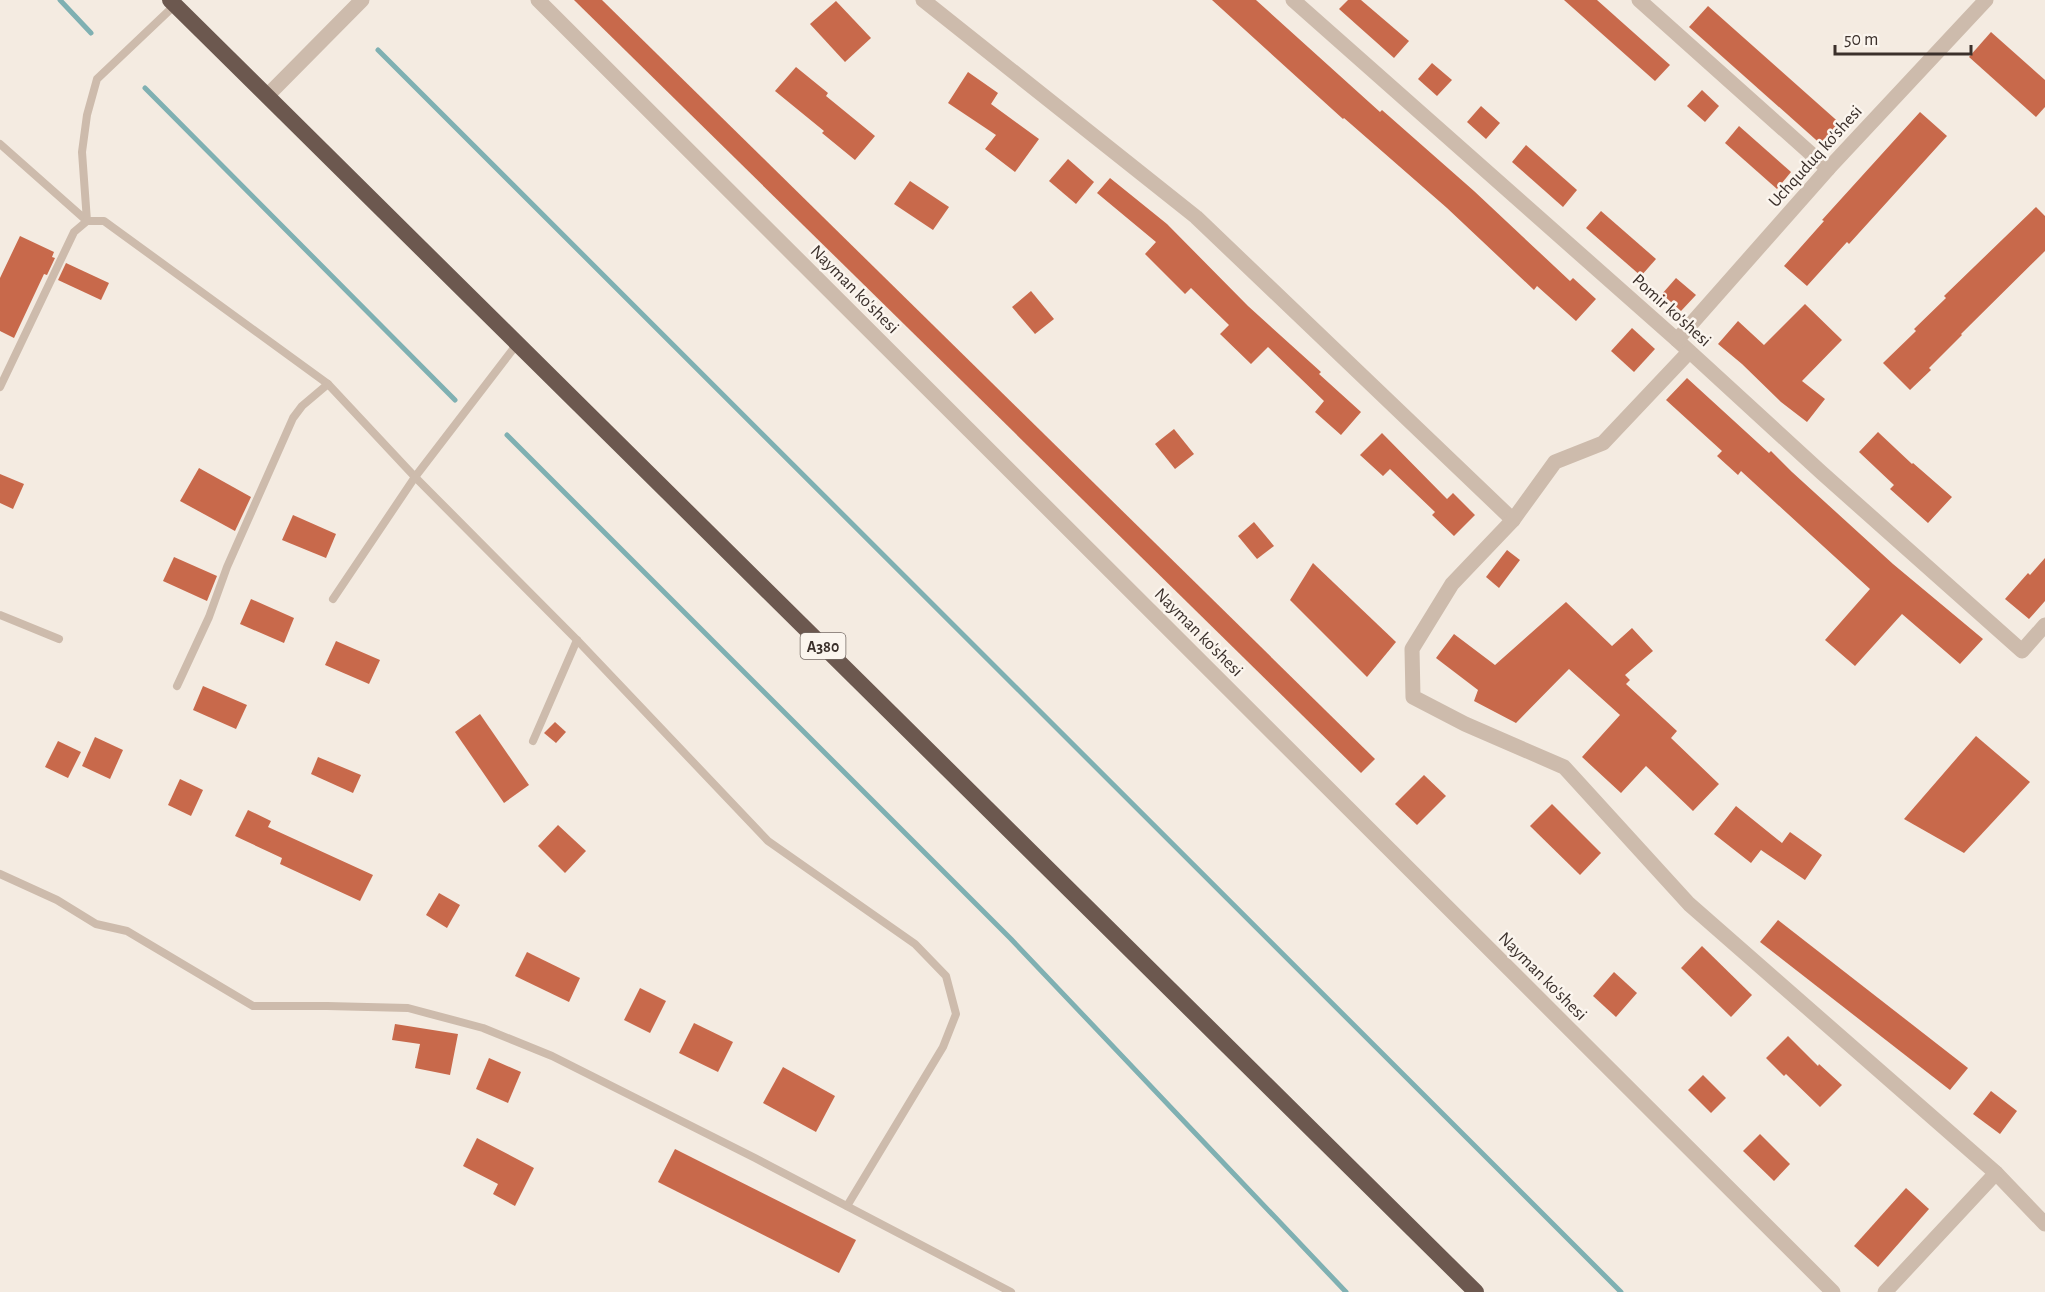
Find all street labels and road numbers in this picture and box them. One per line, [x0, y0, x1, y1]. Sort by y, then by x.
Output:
street label: Uchquduq ko'shesi [1766, 102, 1866, 211]
street label: Nayman ko'shesi [807, 242, 902, 337]
street label: Pomir ko'shesi [1629, 271, 1714, 351]
street label: Nayman ko'shesi [1151, 585, 1246, 680]
road number: A380 [800, 633, 846, 659]
street label: Nayman ko'shesi [1495, 929, 1590, 1024]

